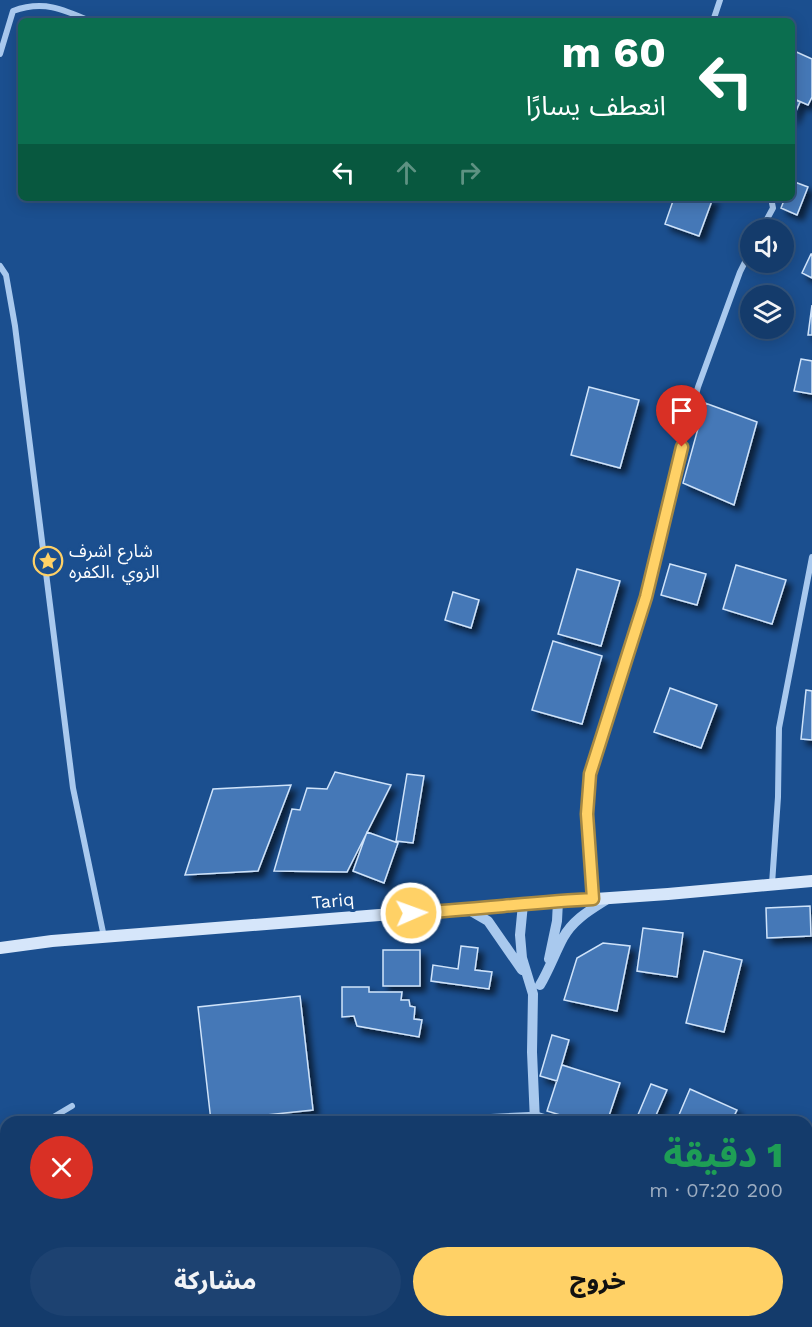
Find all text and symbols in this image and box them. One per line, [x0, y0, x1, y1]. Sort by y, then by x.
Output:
text: 60 m [562, 28, 666, 77]
icon: left [687, 42, 765, 120]
text: انعطف يسارًا [526, 90, 666, 122]
icon: left [327, 156, 360, 189]
icon: ahead [390, 156, 423, 189]
icon: right [453, 156, 486, 189]
map controls [740, 219, 794, 339]
button: sound [740, 219, 794, 273]
button: layers [740, 285, 794, 339]
pin [656, 385, 707, 447]
icon: arrive [665, 394, 698, 427]
place label: شارع اشرف الزوي ،الكفره [69, 540, 160, 585]
place icon: شارع اشرف الزوي ،الكفره [32, 545, 64, 577]
position arrow [379, 881, 443, 945]
street label: Tariq [311, 888, 355, 913]
text: 1 دقيقة [663, 1134, 783, 1176]
button: close [30, 1136, 93, 1199]
text: 200 m · 07:20 [649, 1178, 783, 1202]
button: مشاركة [30, 1247, 401, 1316]
button: خروج [413, 1247, 783, 1316]

